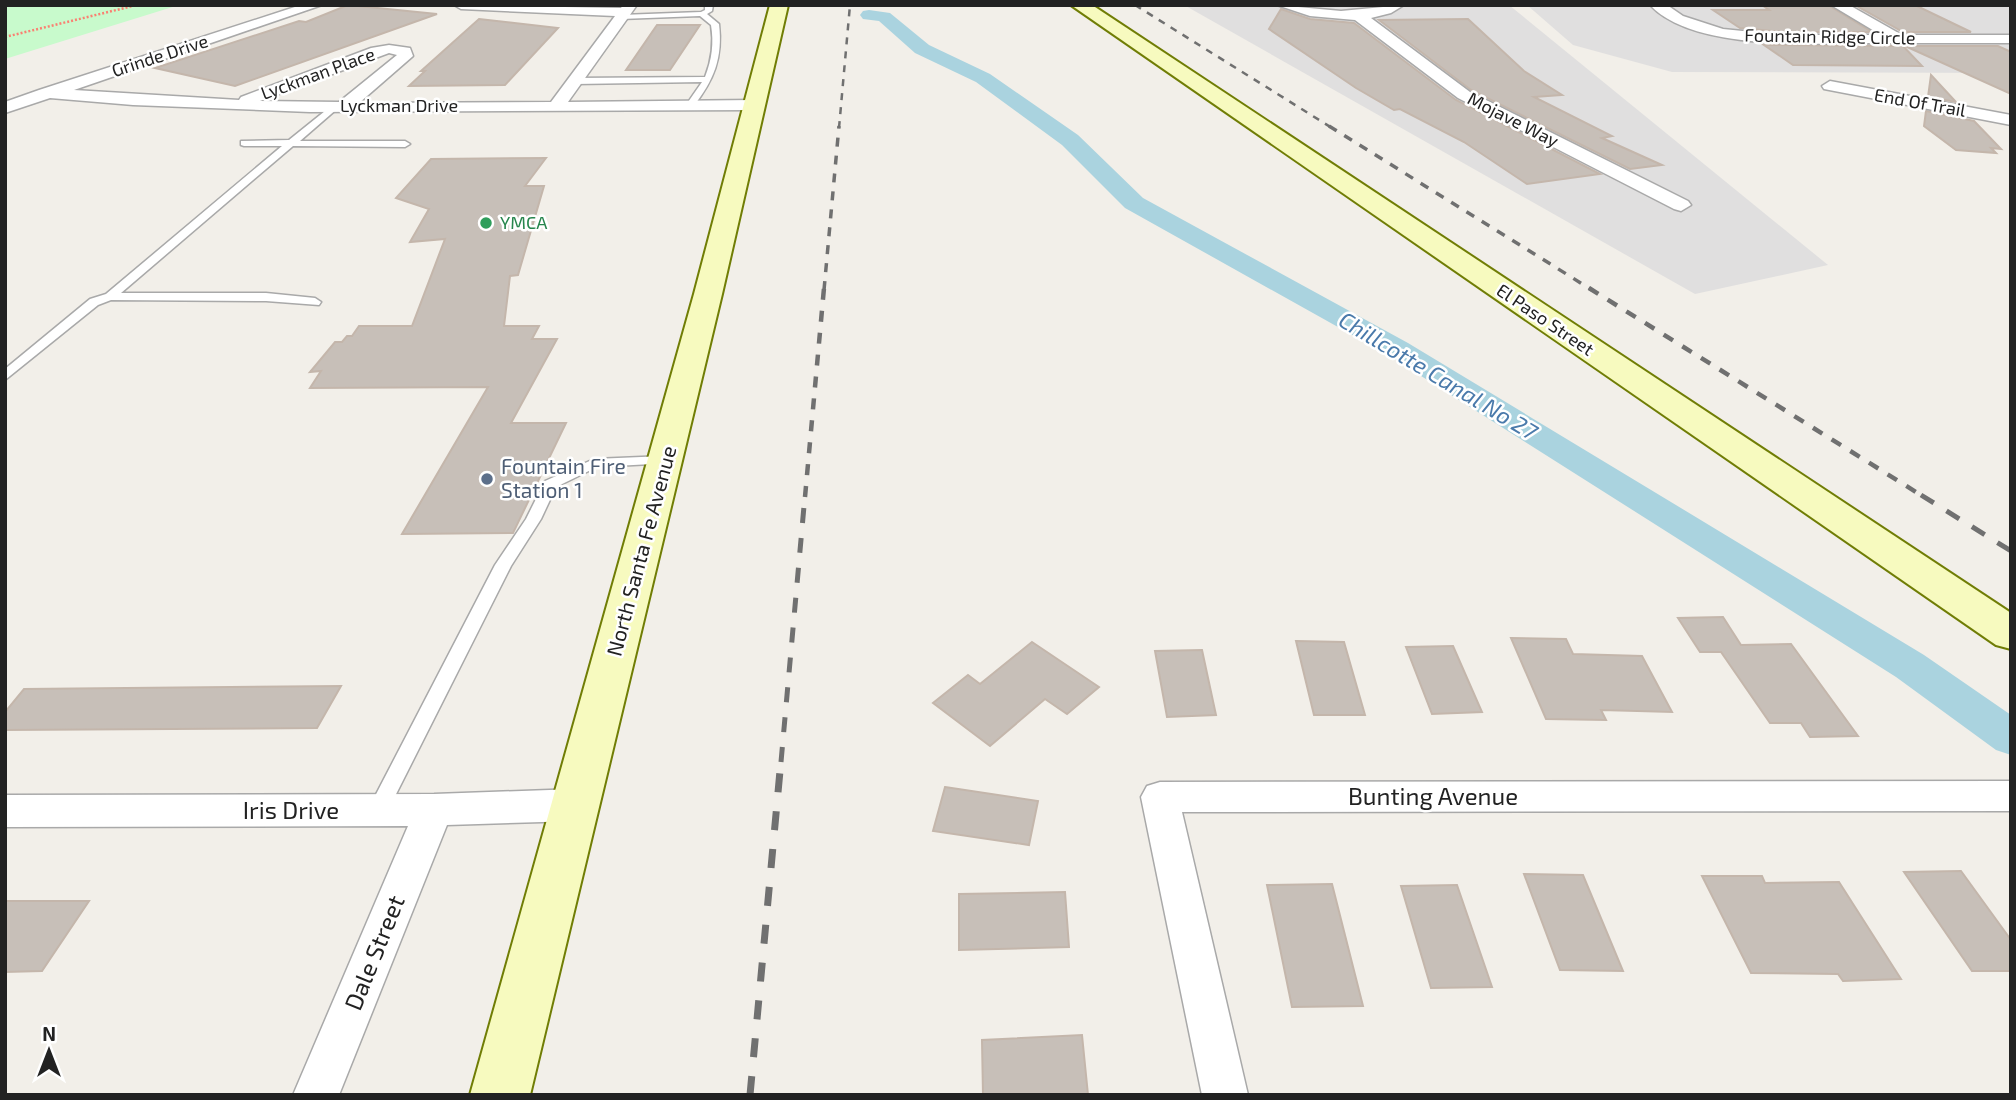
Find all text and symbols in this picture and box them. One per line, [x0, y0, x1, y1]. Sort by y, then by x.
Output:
street label: Fountain Ridge Circle [1744, 24, 1916, 48]
street label: Grinde Drive [109, 29, 211, 81]
street label: Lyckman Place [258, 42, 378, 104]
street label: End Of Trail [1873, 83, 1968, 121]
street label: Mojave Way [1464, 87, 1563, 152]
street label: Lyckman Drive [340, 94, 458, 116]
place label: YMCA [500, 211, 548, 233]
marker: YMCA [478, 215, 494, 231]
street label: El Paso Street [1493, 279, 1599, 360]
water label: Chillcotte Canal No 27 [1334, 305, 1544, 446]
street label: North Santa Fe Avenue [600, 443, 681, 658]
place label: Fountain Fire Station 1 [501, 453, 626, 502]
marker: Fountain Fire Station 1 [479, 471, 495, 487]
street label: Bunting Avenue [1348, 781, 1518, 810]
street label: Iris Drive [243, 795, 339, 824]
street label: Dale Street [337, 891, 410, 1014]
north arrow [14, 1016, 84, 1086]
text: N [42, 1022, 56, 1045]

